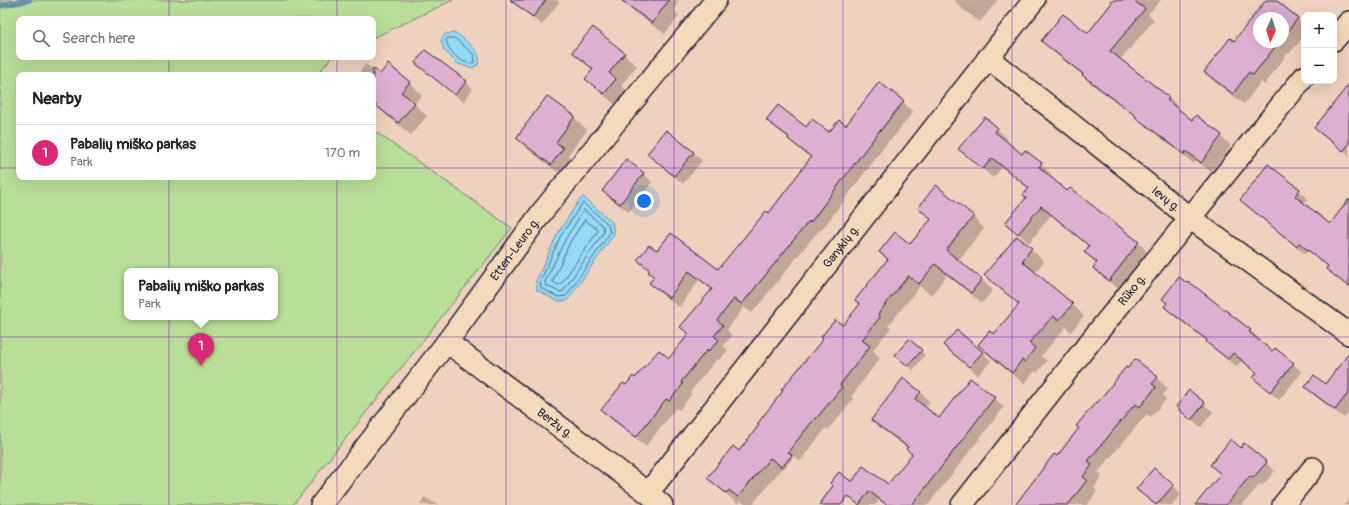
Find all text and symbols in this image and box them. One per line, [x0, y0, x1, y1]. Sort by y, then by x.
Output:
north arrow [1253, 12, 1289, 48]
map controls [1301, 12, 1337, 84]
button: + [1301, 12, 1337, 48]
search box [16, 16, 376, 60]
icon: search [30, 27, 52, 49]
text: Search here [62, 29, 135, 48]
button: − [1301, 48, 1337, 84]
text: Nearby [32, 88, 81, 109]
text: Pabalių miško parkas [70, 135, 196, 154]
text: 1 [42, 145, 48, 161]
text: 170 m [325, 145, 360, 161]
text: Park [70, 154, 93, 170]
street label: Ievų g. [1149, 183, 1183, 215]
your location [634, 191, 654, 211]
street label: Etten-Leuro g. [487, 215, 543, 284]
street label: Ganyklų g. [820, 222, 862, 271]
popup [124, 268, 278, 320]
street label: Rūko g. [1115, 271, 1149, 309]
text: Pabalių miško parkas [138, 277, 264, 296]
text: Park [138, 296, 161, 312]
pin: 1 [188, 333, 214, 366]
street label: Beržų g. [534, 405, 576, 441]

